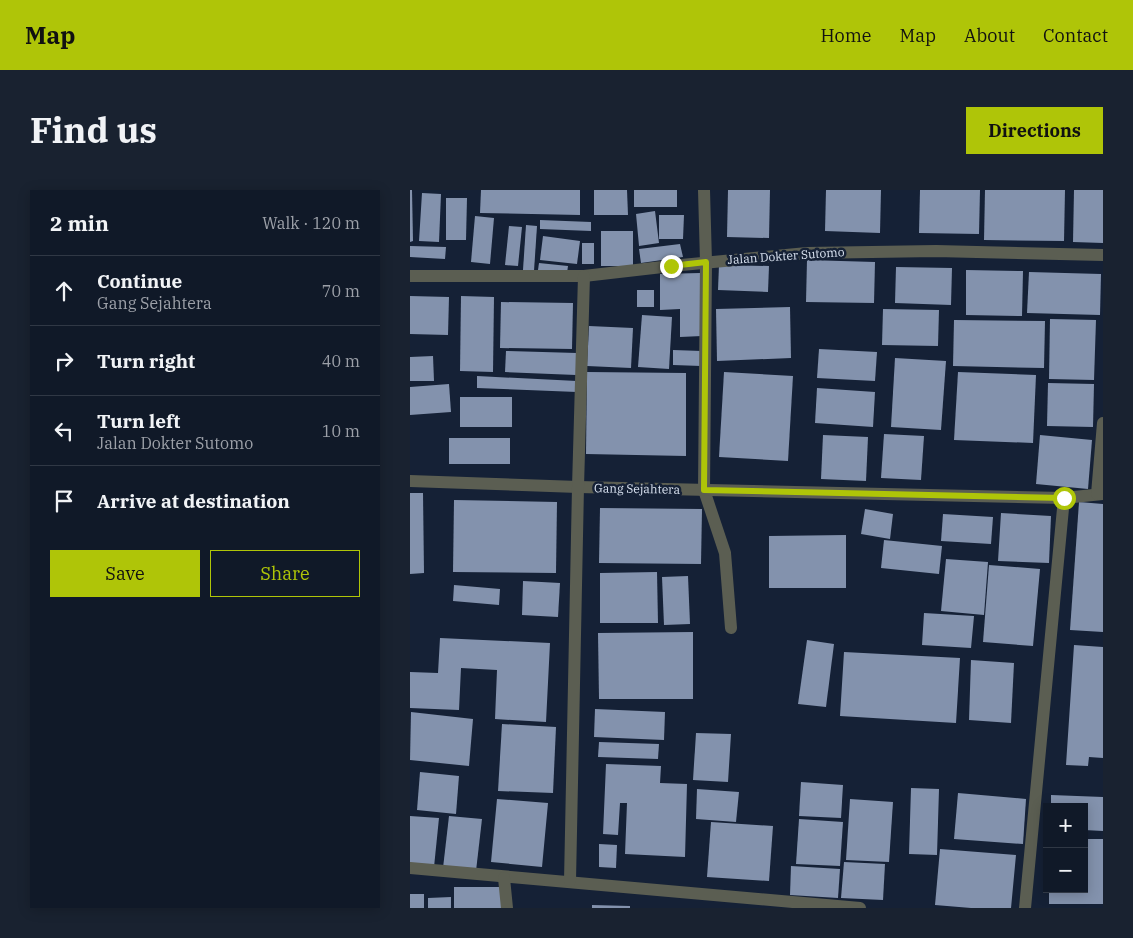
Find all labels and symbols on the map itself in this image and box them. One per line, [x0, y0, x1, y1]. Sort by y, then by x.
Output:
street label: Jalan Dokter Sutomo [727, 244, 845, 267]
route end [660, 255, 683, 278]
street label: Gang Sejahtera [594, 480, 681, 497]
route start [1053, 487, 1076, 510]

